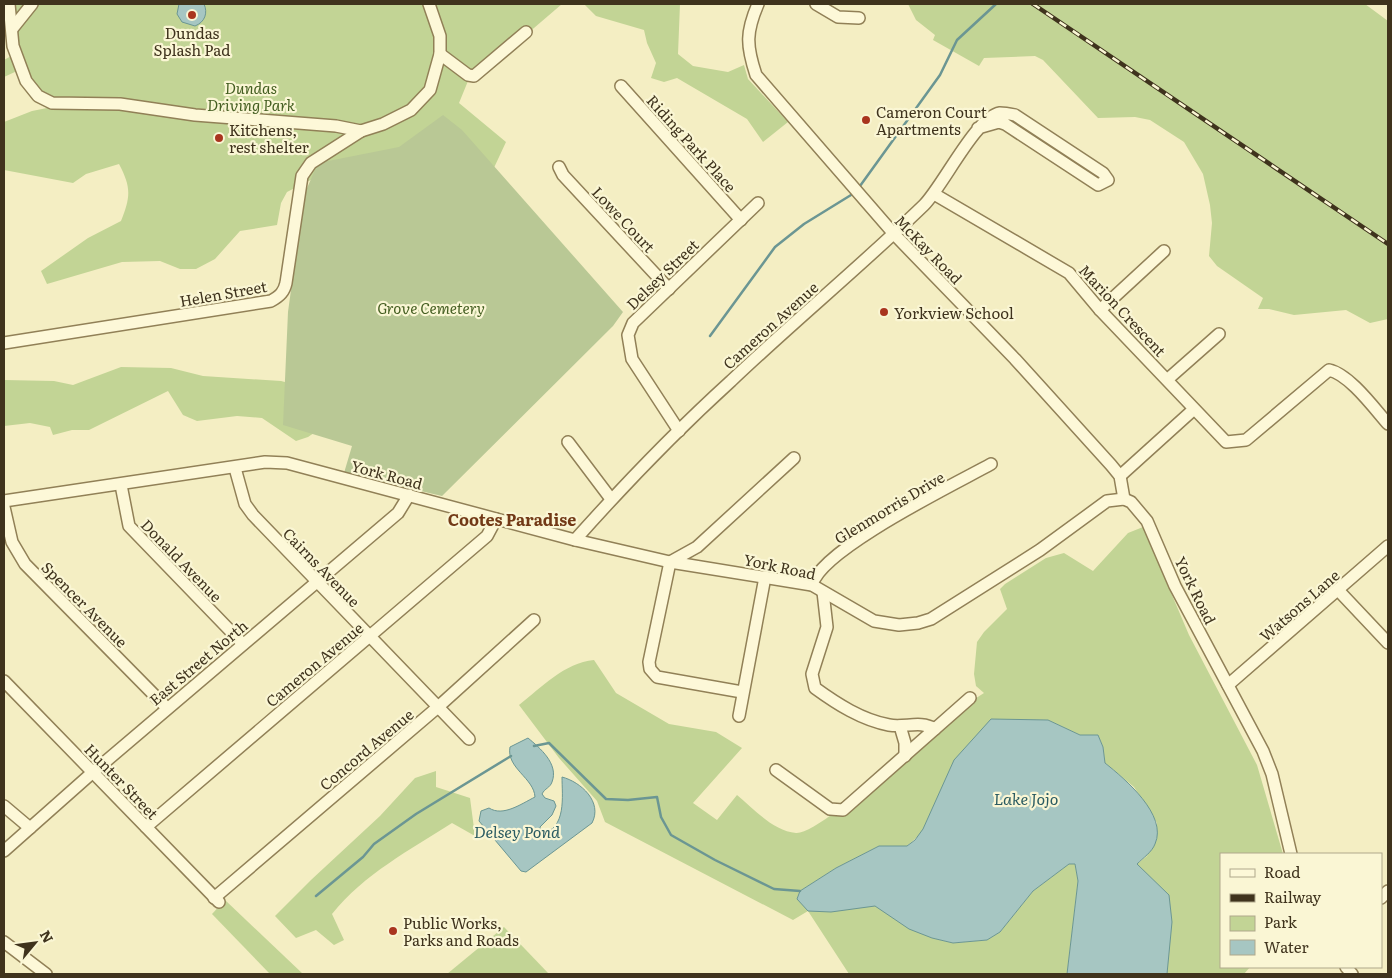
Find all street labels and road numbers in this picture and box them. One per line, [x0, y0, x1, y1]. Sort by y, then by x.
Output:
street label: Riding Park Place [642, 89, 742, 197]
street label: Lowe Court [587, 181, 661, 257]
street label: McKay Road [890, 209, 968, 289]
street label: Delsey Street [621, 233, 703, 315]
street label: Marion Crescent [1074, 259, 1172, 361]
street label: Helen Street [177, 274, 269, 312]
street label: Cameron Avenue [717, 276, 823, 374]
street label: York Road [349, 453, 425, 495]
street label: Glenmorris Drive [829, 465, 949, 549]
street label: Donald Avenue [136, 513, 228, 607]
street label: Cairns Avenue [278, 522, 366, 612]
street label: York Road [742, 547, 818, 585]
street label: York Road [1170, 552, 1222, 628]
street label: Spencer Avenue [37, 556, 133, 652]
street label: Watsons Lane [1254, 564, 1344, 646]
street label: East Street North [144, 614, 252, 710]
street label: Cameron Avenue [260, 616, 368, 712]
street label: Concord Avenue [314, 703, 418, 795]
street label: Hunter Street [80, 738, 164, 824]

